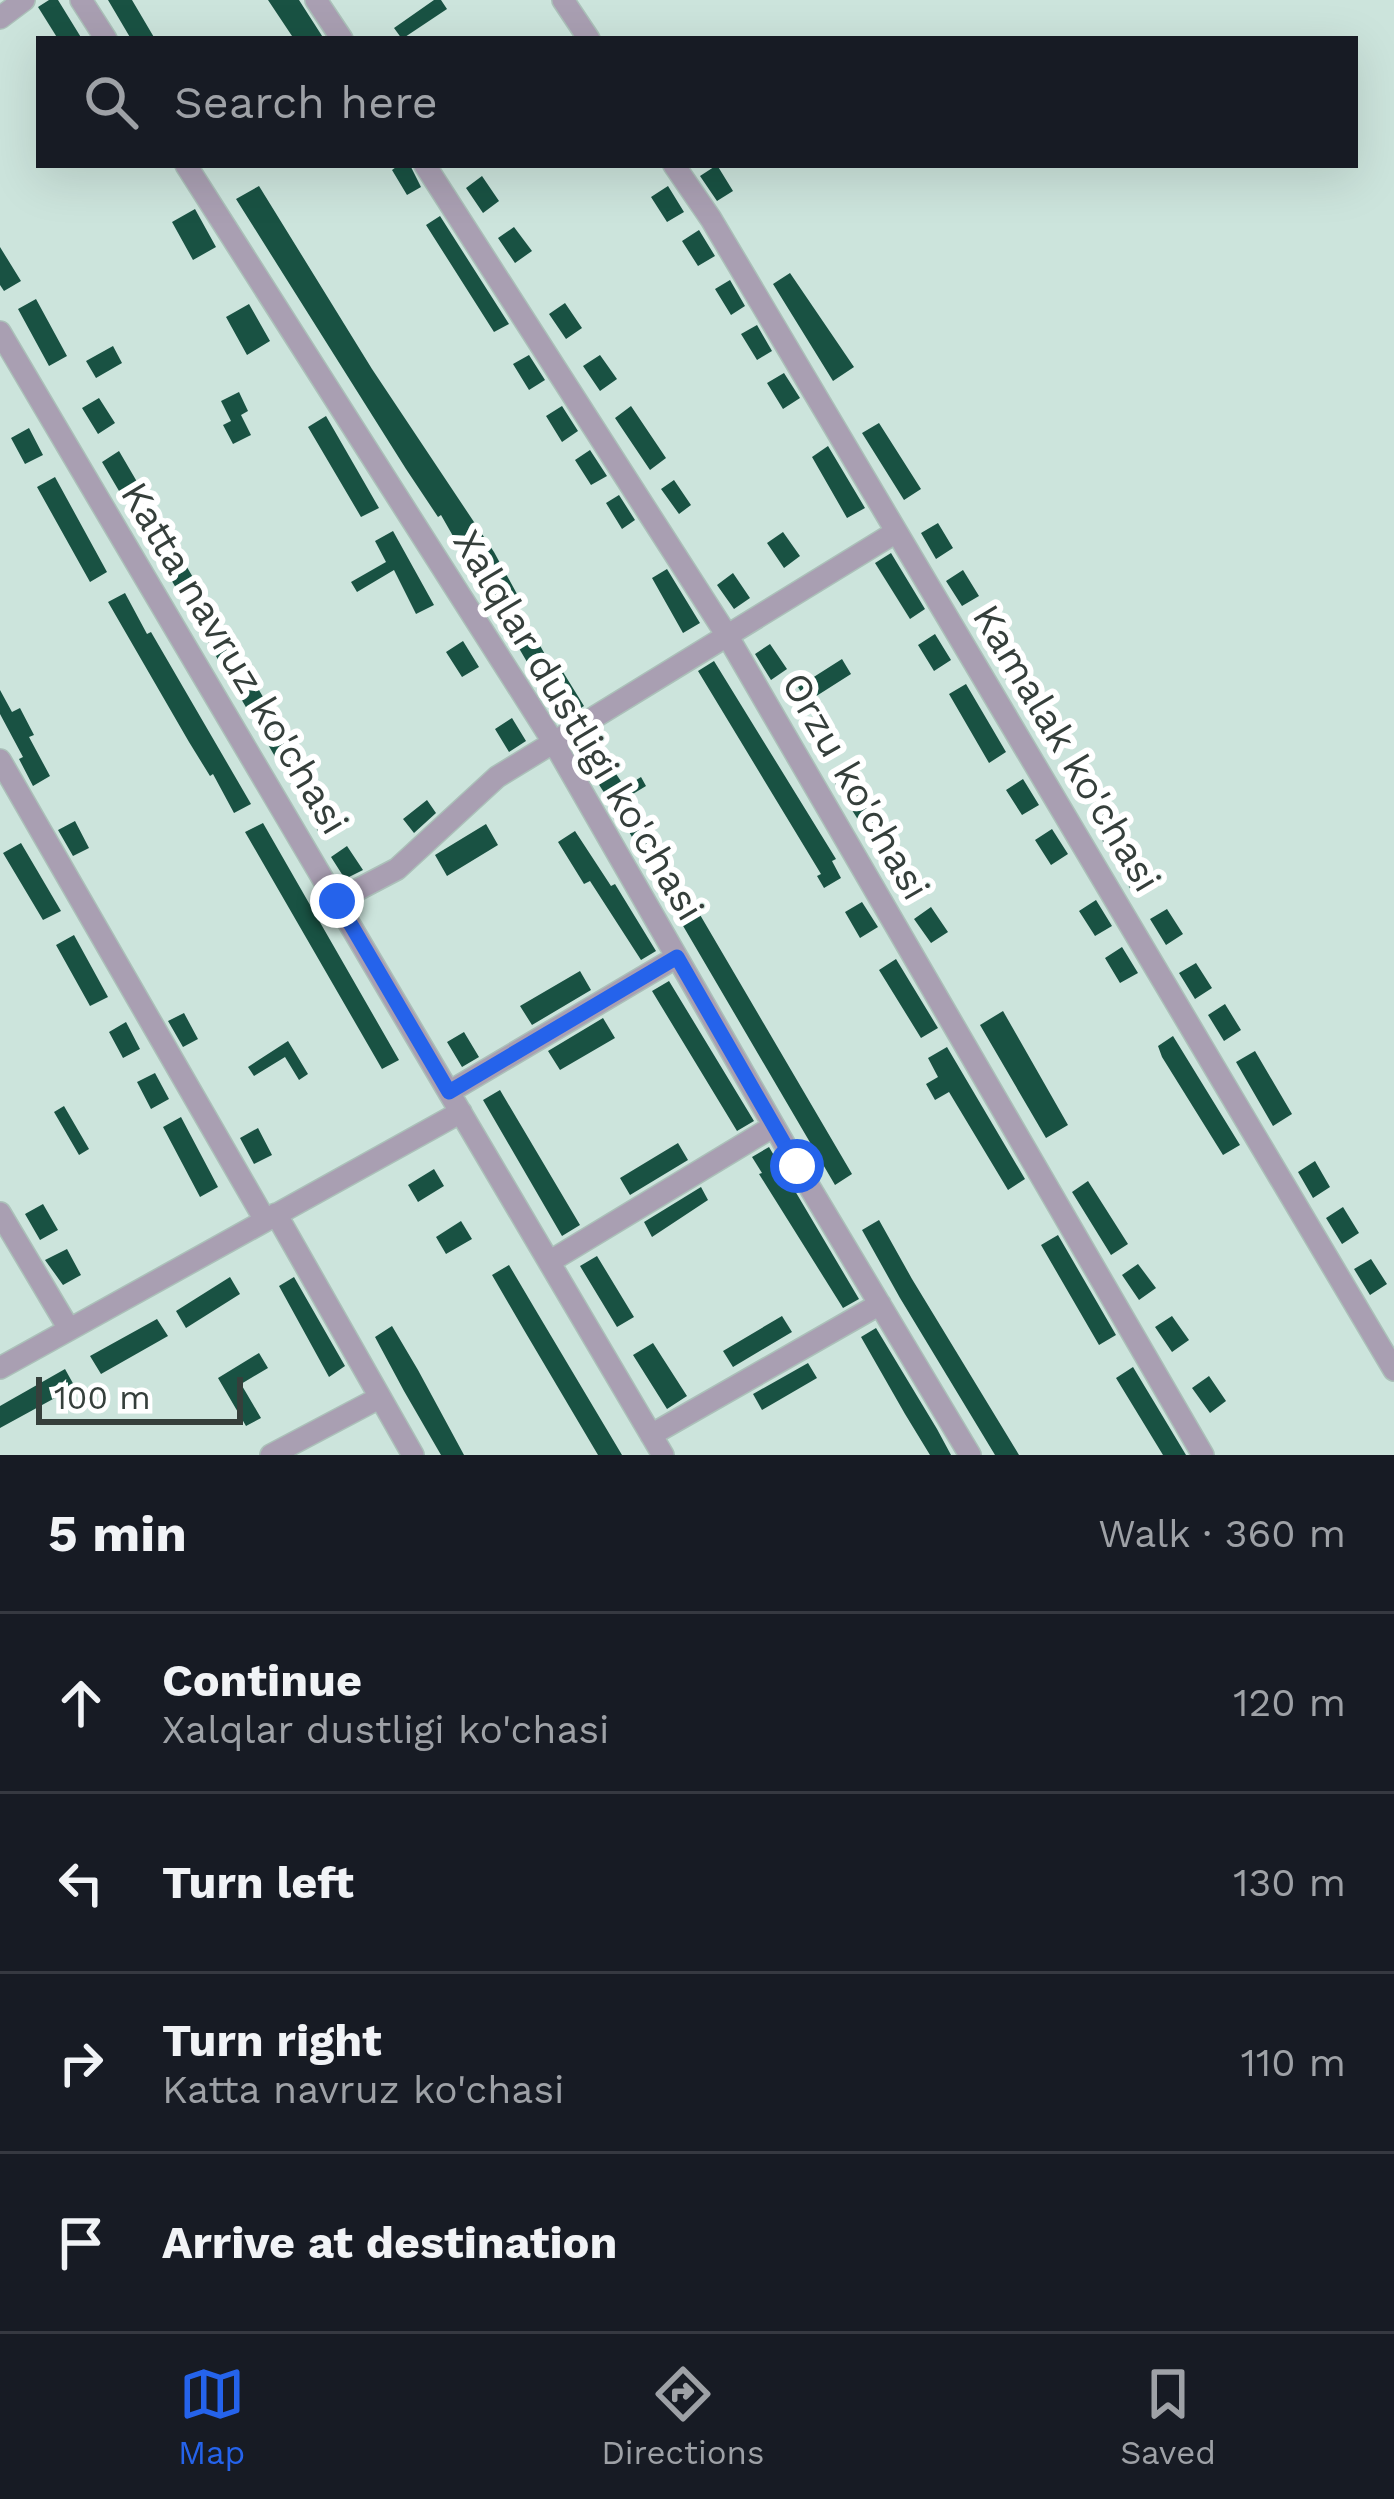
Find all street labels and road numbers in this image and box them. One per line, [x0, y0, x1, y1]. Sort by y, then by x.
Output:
street label: Katta navruz ko'chasi [112, 474, 358, 842]
street label: Xalqlar dustligi ko'chasi [444, 522, 714, 928]
street label: Kamalak ko'chasi [964, 597, 1170, 899]
street label: Orzu ko'chasi [773, 665, 939, 907]

